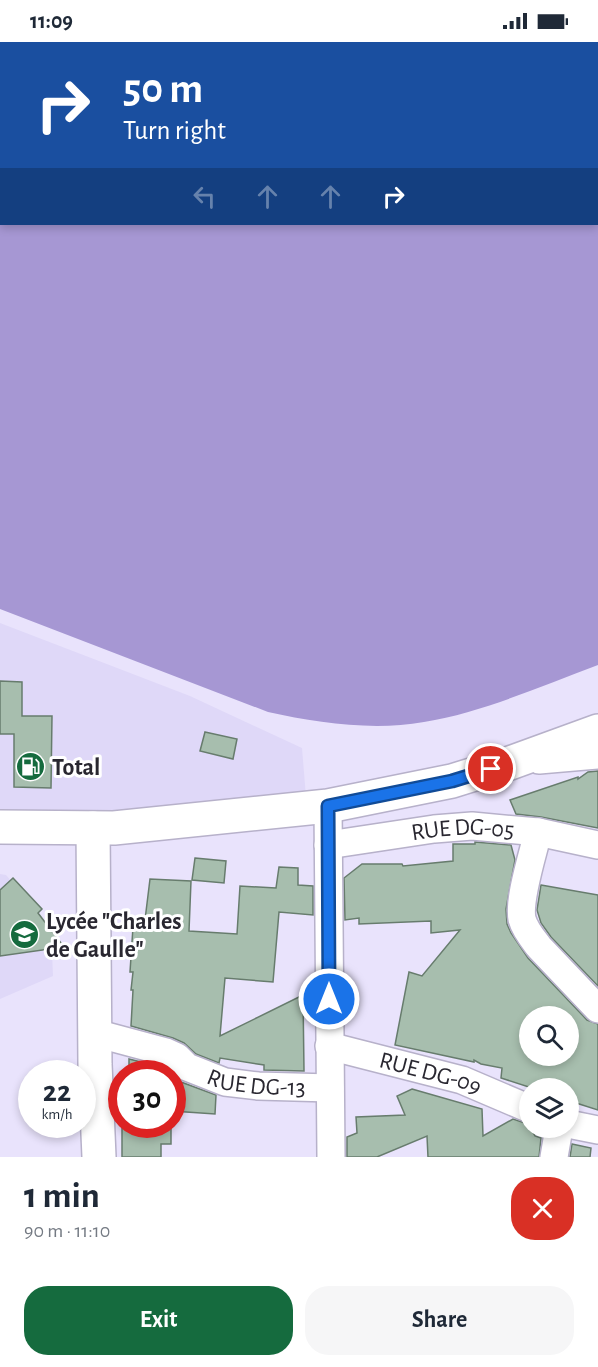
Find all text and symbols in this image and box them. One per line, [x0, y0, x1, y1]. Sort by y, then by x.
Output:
text: 11:09 [30, 10, 73, 32]
icon: right [24, 66, 102, 144]
text: 50 m [123, 68, 203, 110]
text: Turn right [123, 117, 226, 144]
icon: left [188, 180, 221, 213]
icon: ahead [251, 180, 284, 213]
icon: ahead [314, 180, 347, 213]
icon: right [377, 180, 410, 213]
pin [465, 743, 516, 794]
fuel station icon: Total [15, 751, 47, 783]
icon: arrive [474, 752, 507, 785]
place label: Total [52, 756, 100, 780]
street label: RUE DG-05 [410, 815, 515, 845]
place label: Lycée "Charles de Gaulle" [46, 910, 182, 962]
school or university icon: Lycée "Charles de Gaulle" [9, 919, 41, 951]
position arrow [297, 967, 361, 1031]
map controls [519, 1006, 579, 1138]
button: search [519, 1006, 579, 1066]
street label: RUE DG-09 [377, 1048, 485, 1100]
speed limit sign: 30 [108, 1060, 186, 1138]
street label: RUE DG-13 [203, 1065, 306, 1100]
text: 22 [43, 1077, 71, 1107]
button: layers [519, 1078, 579, 1138]
text: km/h [42, 1107, 72, 1122]
button: close [511, 1177, 574, 1240]
text: 1 min [24, 1178, 100, 1214]
text: 90 m · 11:10 [24, 1221, 110, 1241]
button: Exit [24, 1286, 293, 1355]
button: Share [305, 1286, 574, 1355]

